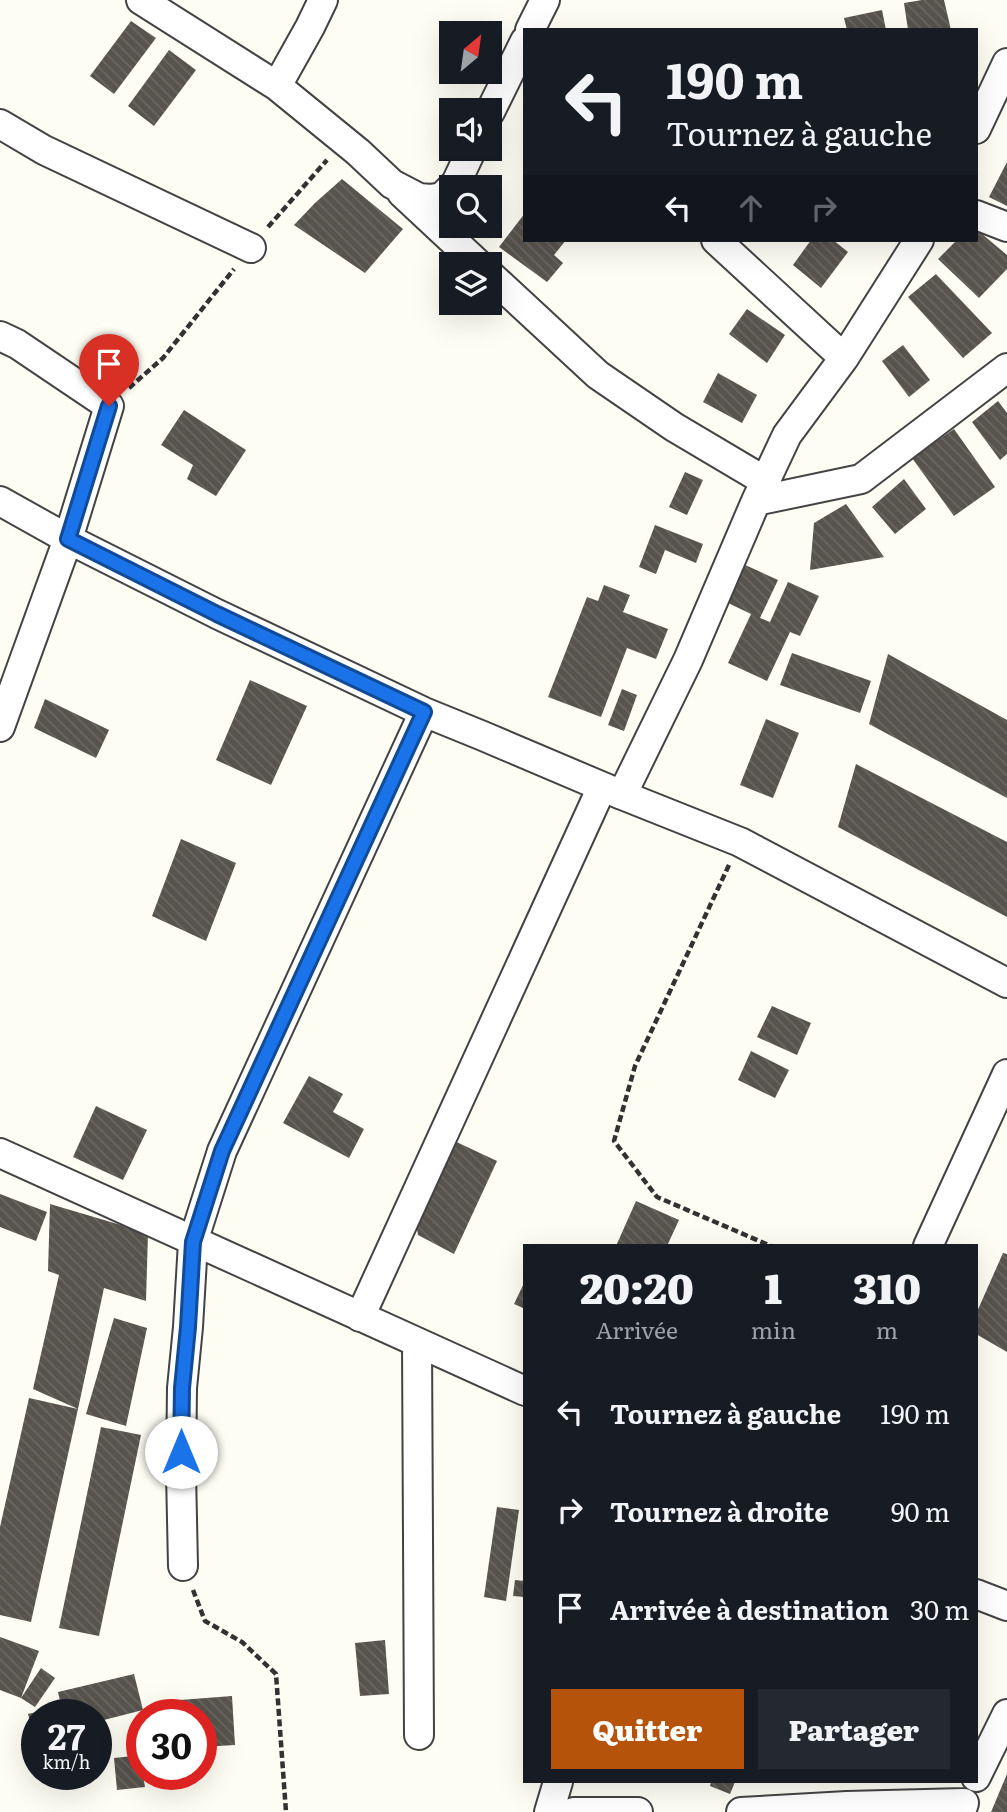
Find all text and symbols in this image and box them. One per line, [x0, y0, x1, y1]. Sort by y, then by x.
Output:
north arrow [439, 21, 502, 84]
map controls [439, 21, 502, 315]
text: 190 m [666, 41, 803, 114]
icon: left [551, 56, 642, 147]
button: sound [439, 98, 502, 161]
text: Tournez à gauche [666, 108, 932, 156]
button: search [439, 175, 502, 238]
icon: left [659, 189, 697, 227]
icon: ahead [732, 189, 770, 227]
icon: right [805, 189, 843, 227]
button: layers [439, 252, 502, 315]
pin [79, 334, 139, 406]
icon: arrive [90, 345, 128, 383]
text: 20:20 [580, 1255, 694, 1317]
text: 1 [765, 1255, 782, 1317]
text: 310 [853, 1255, 921, 1317]
text: Arrivée [596, 1312, 678, 1346]
text: min [751, 1312, 796, 1346]
text: m [876, 1312, 898, 1346]
icon: left [551, 1393, 589, 1431]
text: Tournez à gauche [610, 1393, 841, 1432]
text: 190 m [880, 1393, 950, 1432]
position arrow [144, 1415, 218, 1489]
icon: right [551, 1491, 589, 1529]
text: Tournez à droite [610, 1491, 829, 1530]
text: 90 m [891, 1491, 950, 1530]
icon: arrive [551, 1589, 589, 1627]
text: Arrivée à destination [610, 1589, 889, 1628]
text: 30 m [910, 1589, 970, 1628]
button: Quitter [551, 1689, 744, 1769]
button: Partager [758, 1689, 950, 1769]
speed limit sign: 30 [126, 1699, 217, 1790]
text: 27 [48, 1709, 85, 1761]
text: km/h [43, 1748, 90, 1775]

